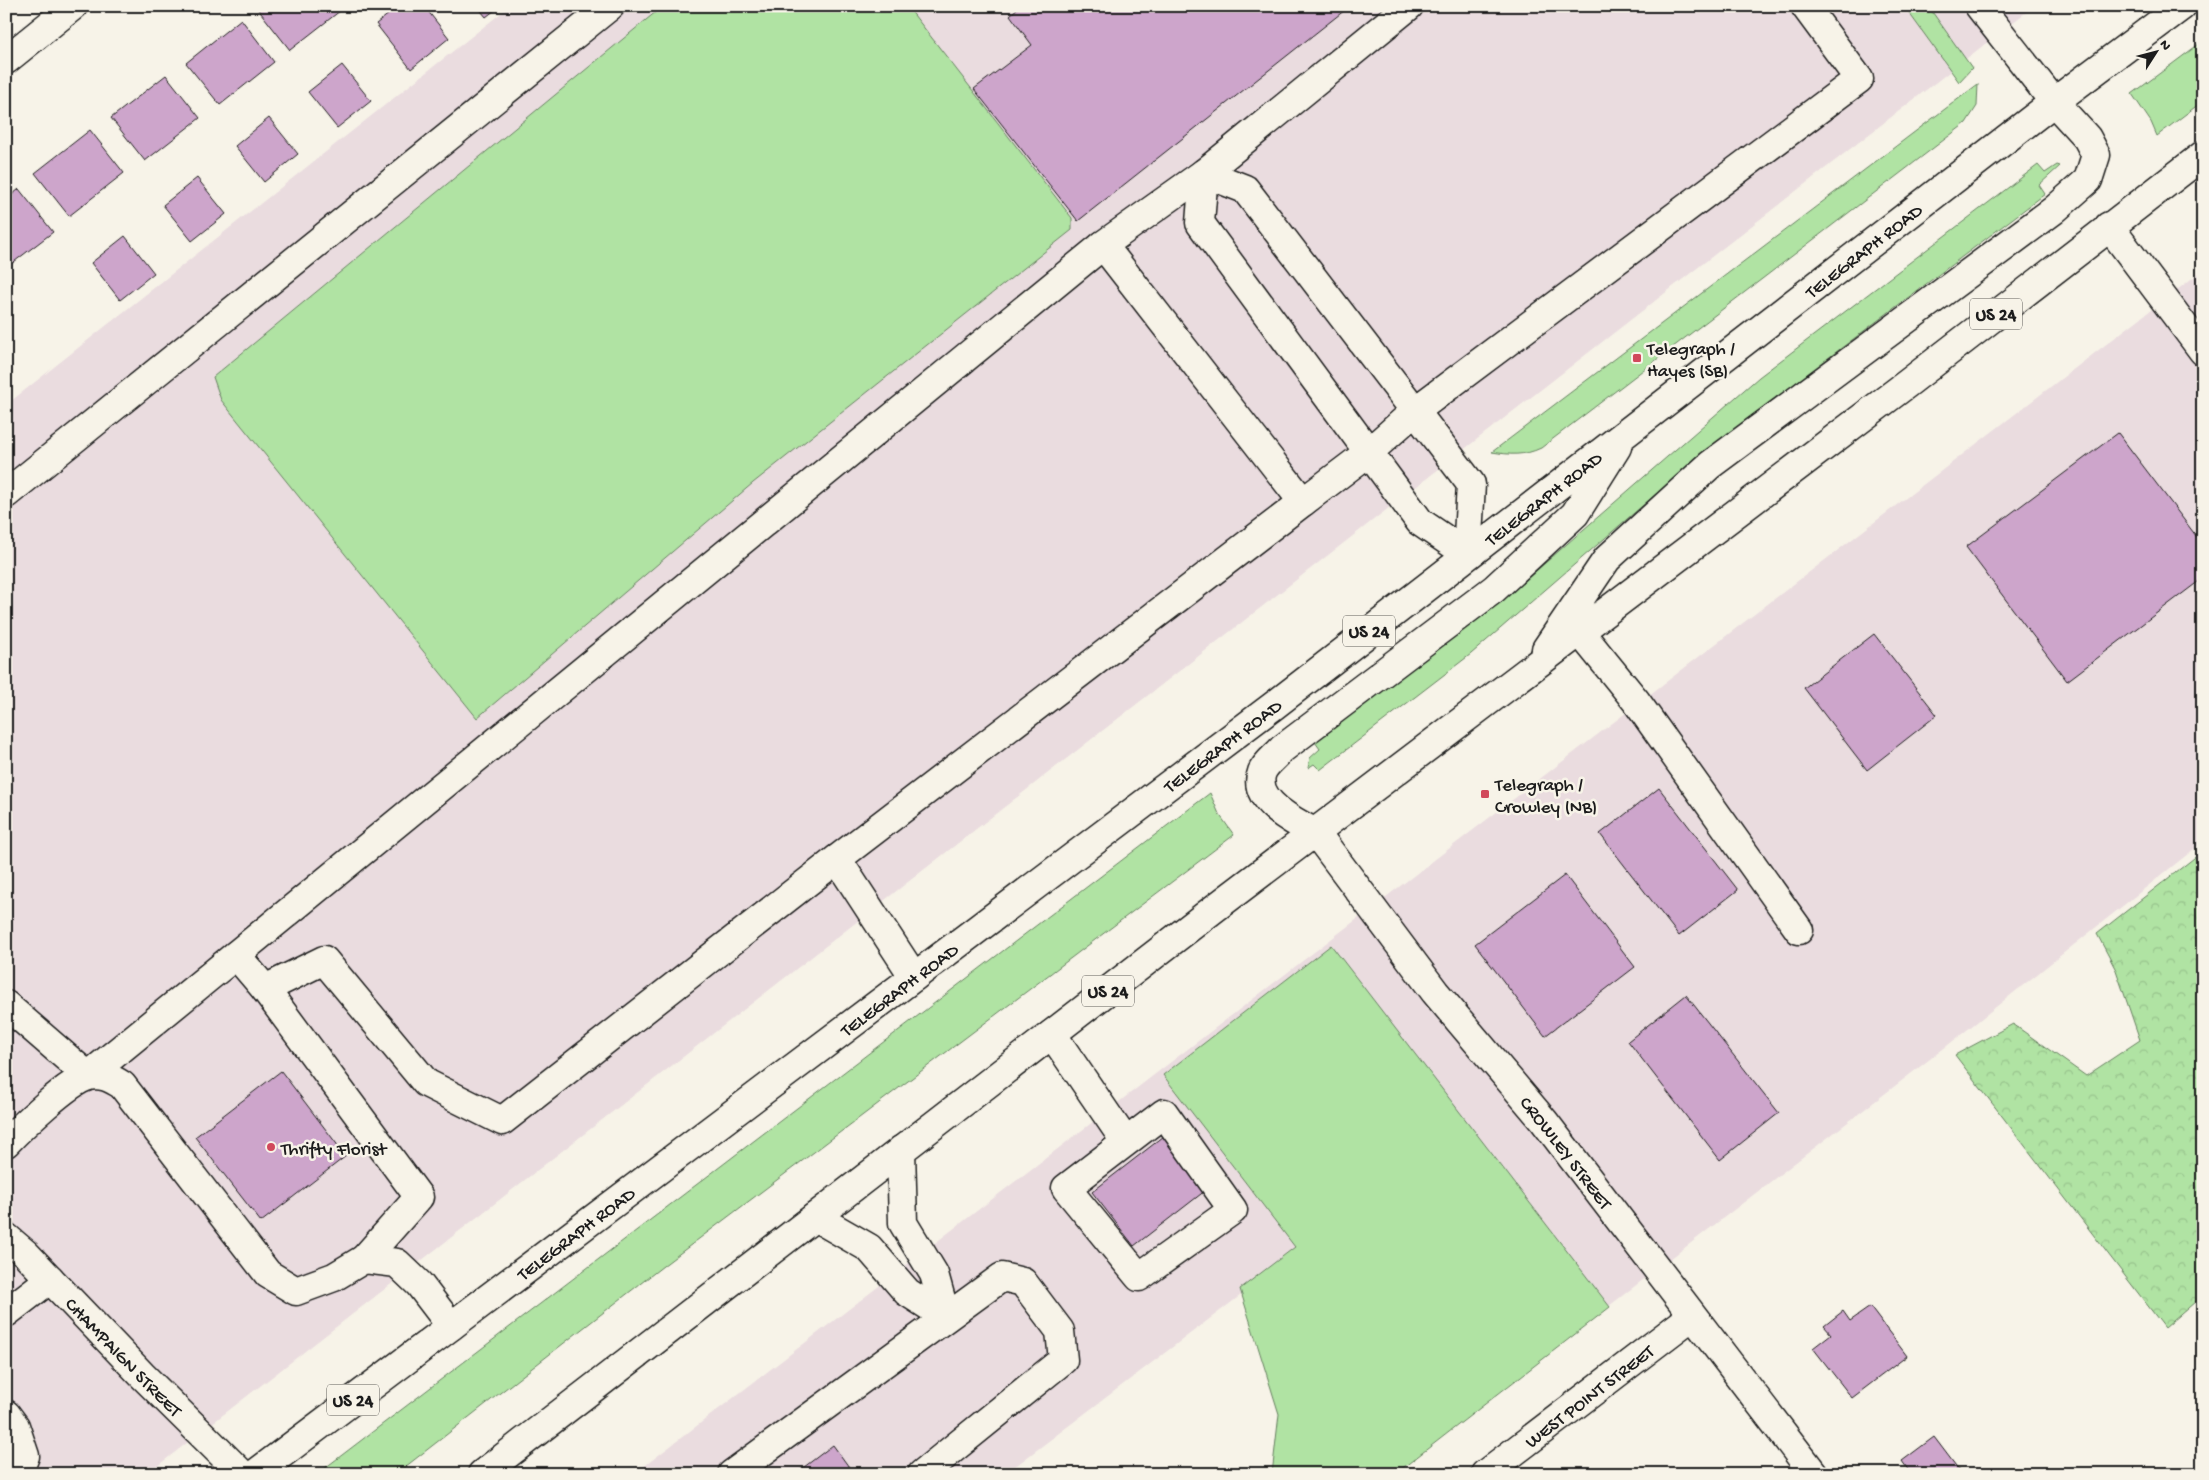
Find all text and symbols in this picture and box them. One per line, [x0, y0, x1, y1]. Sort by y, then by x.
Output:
north arrow [2132, 28, 2182, 78]
text: N [2155, 37, 2174, 55]
street label: TELEGRAPH ROAD [1801, 200, 1929, 306]
road number: US 24 [1970, 298, 2022, 329]
place label: Telegraph / Hayes (SB) [1646, 339, 1735, 384]
marker: Telegraph / Hayes (SB) [1631, 352, 1643, 364]
street label: TELEGRAPH ROAD [1481, 447, 1608, 554]
road number: US 24 [1343, 616, 1395, 646]
street label: TELEGRAPH ROAD [1160, 695, 1288, 800]
place label: Telegraph / Crowley (NB) [1494, 775, 1597, 820]
marker: Telegraph / Crowley (NB) [1479, 788, 1491, 800]
street label: TELEGRAPH ROAD [836, 939, 965, 1044]
road number: US 24 [1082, 976, 1134, 1006]
street label: CROWLEY STREET [1513, 1093, 1616, 1216]
place label: Thrifty Florist [280, 1139, 388, 1162]
marker: Thrifty Florist [265, 1141, 277, 1153]
street label: TELEGRAPH ROAD [513, 1183, 641, 1288]
street label: CHAMPAIGN STREET [59, 1294, 186, 1423]
street label: WEST POINT STREET [1521, 1341, 1660, 1455]
road number: US 24 [327, 1384, 379, 1416]

